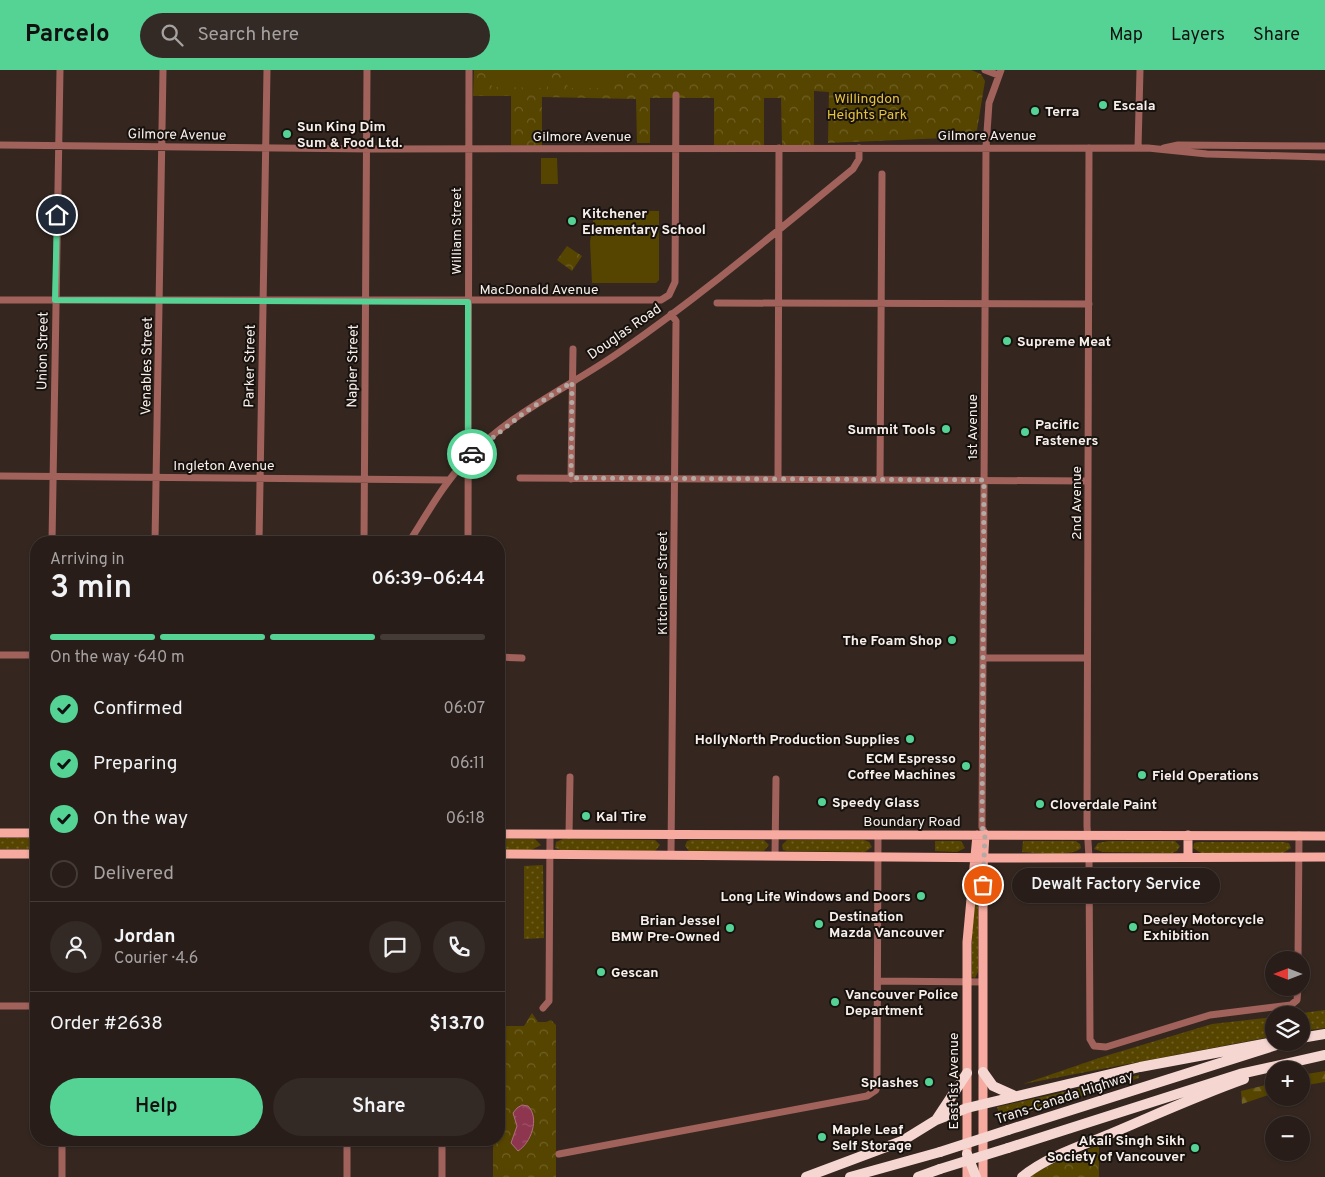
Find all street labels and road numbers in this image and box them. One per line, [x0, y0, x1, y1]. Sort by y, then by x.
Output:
street label: Gilmore Avenue [127, 126, 227, 145]
street label: Gilmore Avenue [938, 128, 1036, 145]
street label: Gilmore Avenue [533, 129, 631, 146]
street label: William Street [449, 187, 466, 275]
street label: MacDonald Avenue [480, 282, 598, 299]
street label: Douglas Road [585, 301, 665, 364]
street label: Union Street [34, 312, 53, 390]
street label: Venables Street [138, 317, 157, 415]
street label: Parker Street [241, 324, 260, 408]
street label: Napier Street [344, 324, 363, 408]
street label: 1st Avenue [965, 394, 982, 460]
street label: Ingleton Avenue [173, 458, 275, 475]
street label: 2nd Avenue [1069, 466, 1086, 540]
street label: Kitchener Street [655, 531, 672, 635]
street label: Boundary Road [863, 814, 961, 831]
street label: East 1st Avenue [946, 1033, 963, 1129]
street label: Trans-Canada Highway [993, 1068, 1136, 1129]

